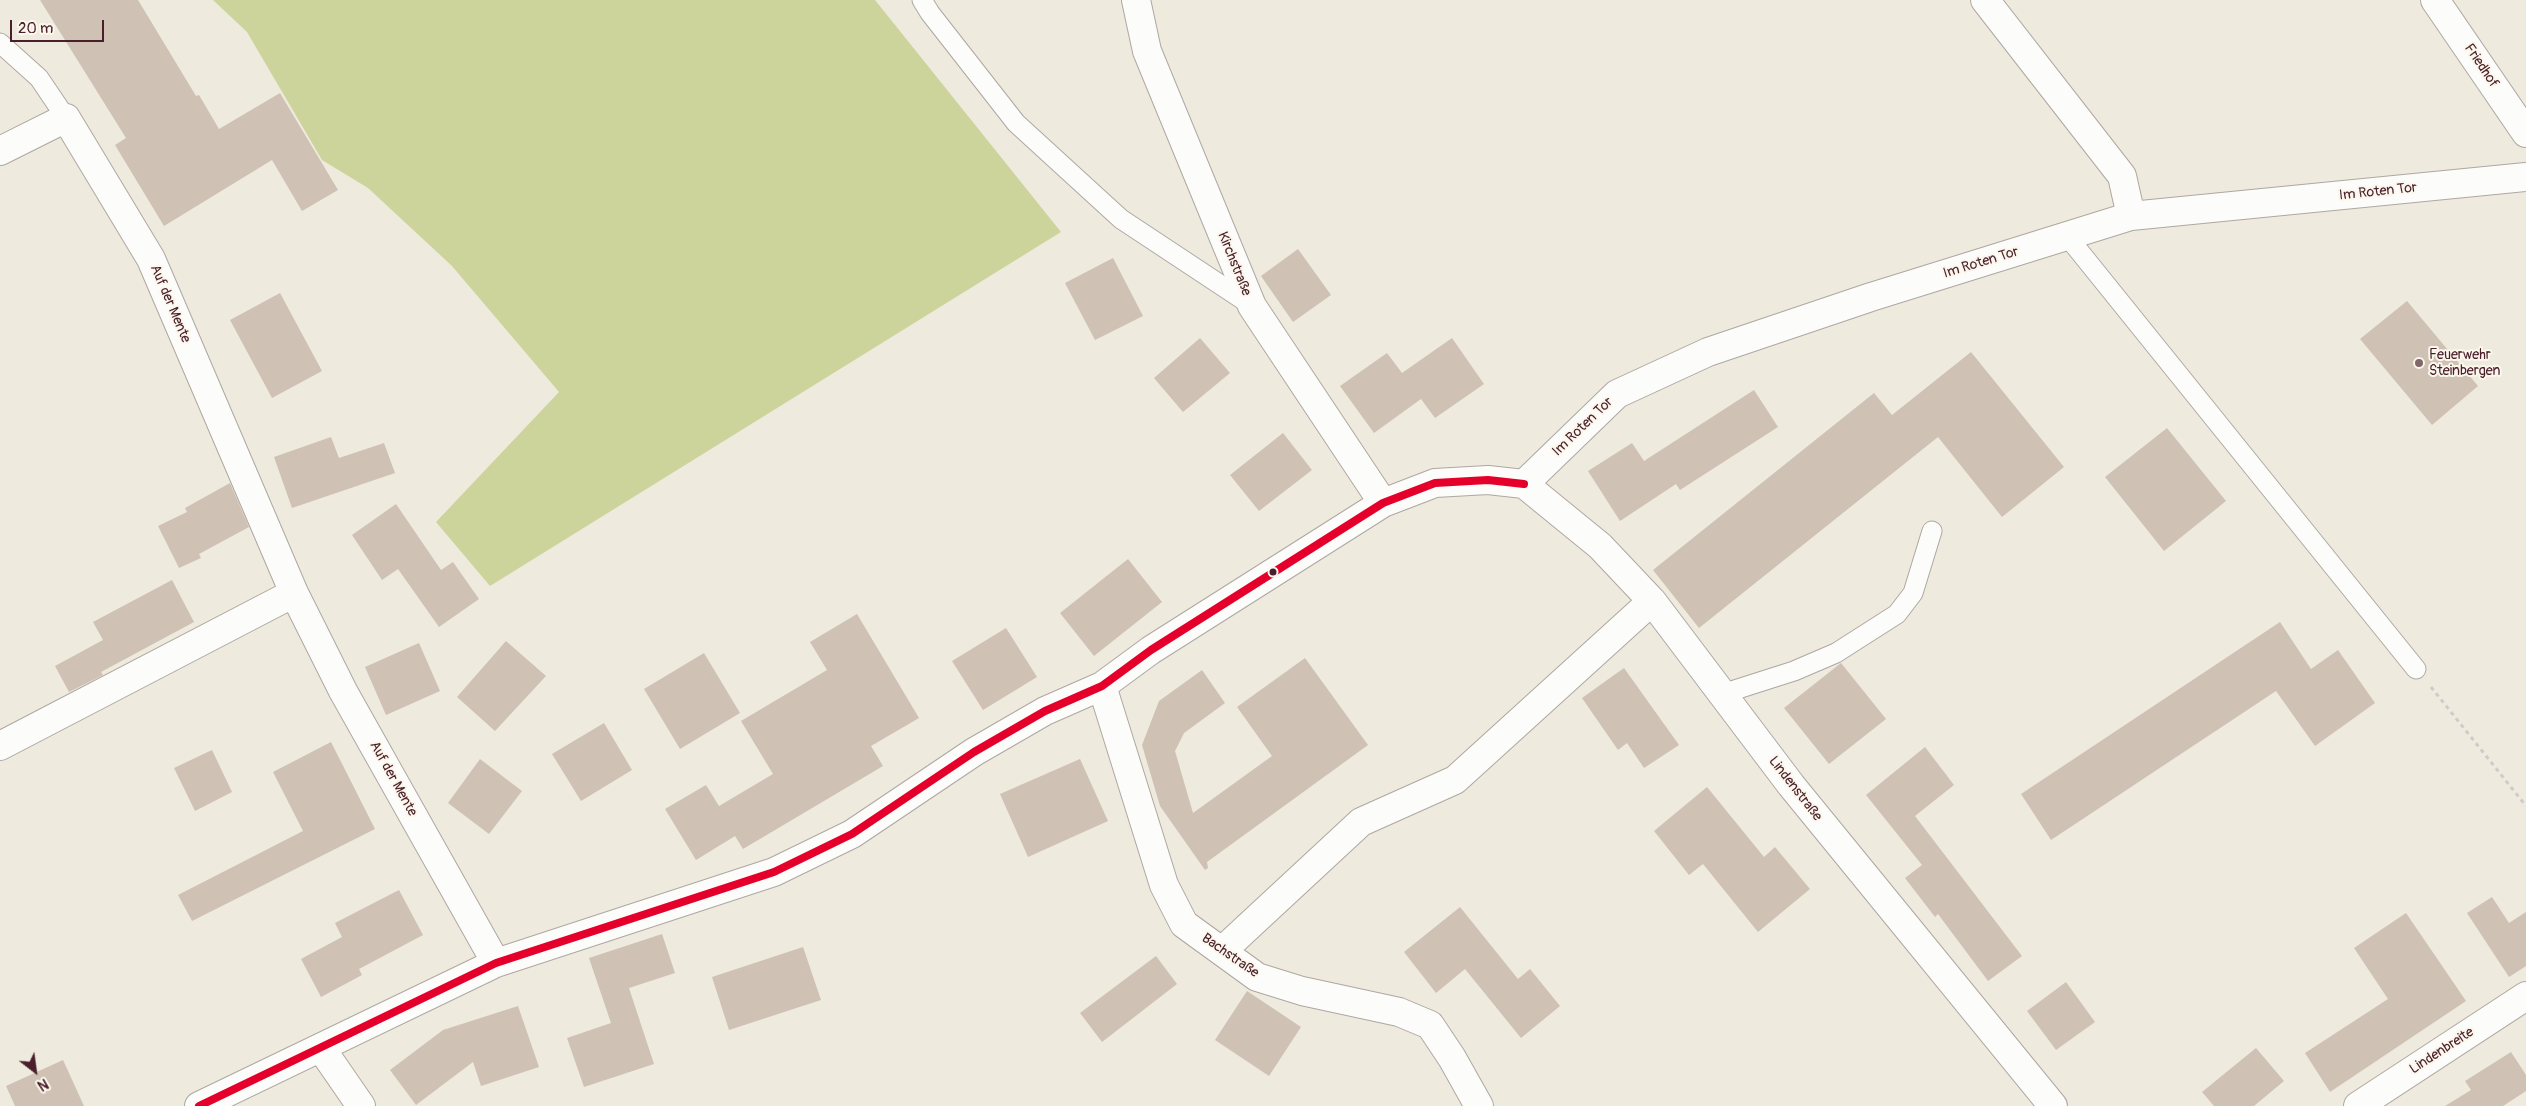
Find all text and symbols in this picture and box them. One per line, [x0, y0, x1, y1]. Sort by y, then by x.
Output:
scale bar [12, 10, 106, 42]
text: 20 m [18, 19, 53, 38]
street label: Friedhof [2460, 41, 2502, 91]
street label: Im Roten Tor [2338, 180, 2418, 204]
street label: Kirchstraße [1214, 230, 1254, 298]
street label: Im Roten Tor [1941, 244, 2021, 282]
street label: Auf der Mente [146, 262, 194, 346]
place label: Feuerwehr Steinbergen [2429, 347, 2500, 380]
marker: Feuerwehr Steinbergen [2413, 357, 2425, 369]
street label: Im Roten Tor [1549, 394, 1617, 460]
unlabelled marker [1268, 567, 1278, 577]
street label: Auf der Mente [365, 739, 421, 819]
street label: Lindenstraße [1765, 753, 1825, 825]
street label: Bachstraße [1198, 930, 1262, 982]
street label: Lindenbreite [2407, 1024, 2477, 1078]
north arrow [10, 1046, 60, 1096]
text: N [34, 1075, 51, 1094]

